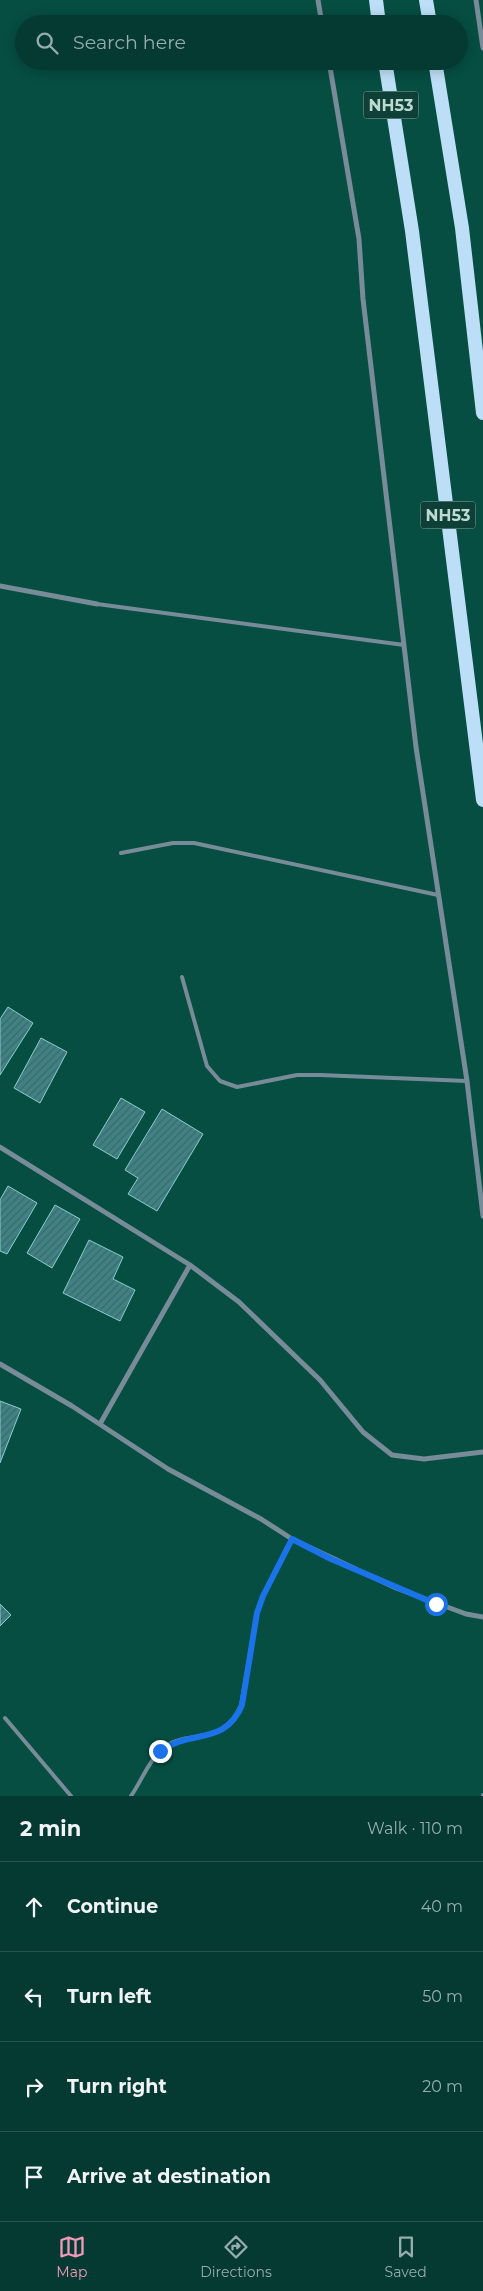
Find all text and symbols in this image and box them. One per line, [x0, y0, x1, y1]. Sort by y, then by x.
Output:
search box [15, 15, 468, 70]
icon: search [33, 29, 61, 57]
text: Search here [73, 31, 186, 54]
road number: NH53 [364, 92, 418, 118]
road number: NH53 [420, 502, 476, 528]
route start [425, 1593, 448, 1616]
route end [149, 1740, 172, 1763]
text: 2 min [20, 1816, 81, 1841]
text: Walk · 110 m [367, 1819, 463, 1838]
icon: ahead [20, 1893, 48, 1921]
text: Continue [67, 1895, 158, 1918]
text: 40 m [421, 1897, 463, 1916]
icon: left [20, 1983, 48, 2011]
text: Turn left [67, 1985, 152, 2008]
text: 50 m [422, 1987, 463, 2006]
icon: right [20, 2073, 48, 2101]
text: Turn right [67, 2075, 167, 2098]
text: 20 m [422, 2077, 463, 2096]
icon: arrive [20, 2163, 48, 2191]
text: Arrive at destination [67, 2165, 271, 2188]
tab: Map [56, 2233, 87, 2281]
tab: Directions [200, 2233, 272, 2281]
tab: Saved [385, 2233, 427, 2281]

